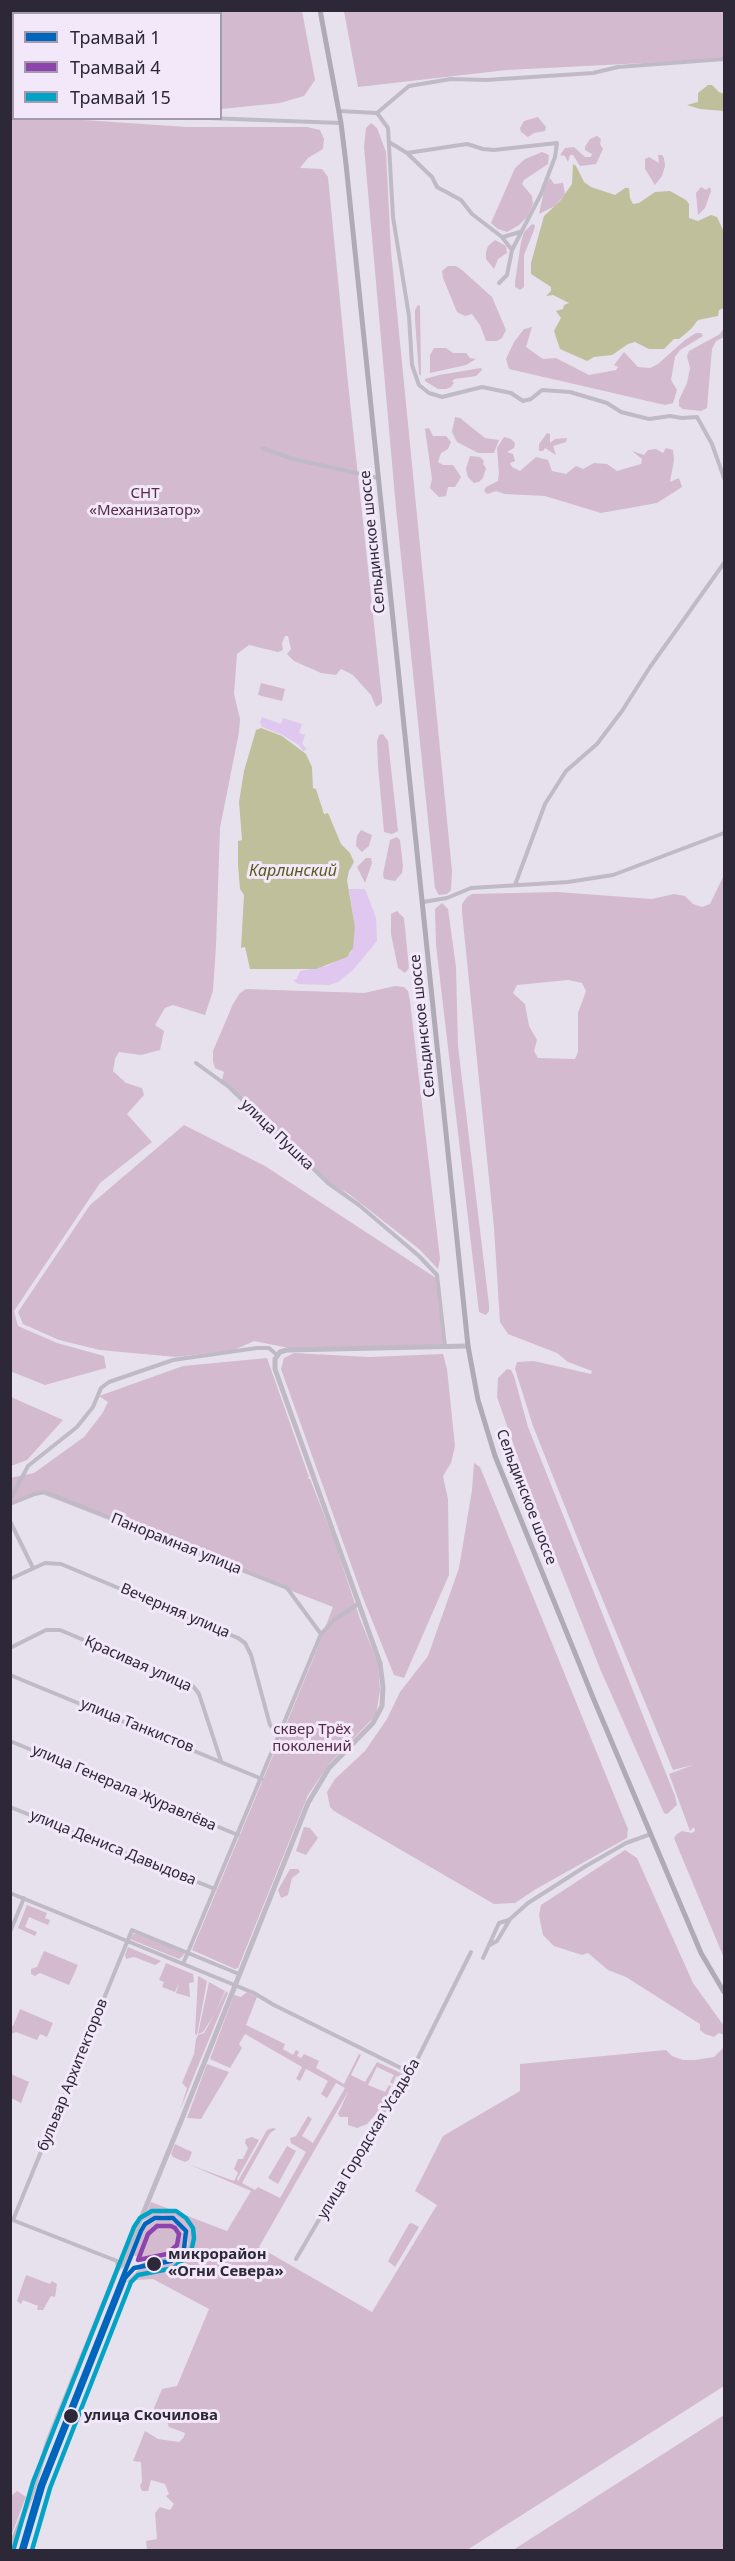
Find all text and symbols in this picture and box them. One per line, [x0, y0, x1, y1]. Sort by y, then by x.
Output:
legend [12, 12, 222, 120]
text: Трамвай 1 [70, 25, 161, 49]
text: Трамвай 4 [70, 55, 161, 79]
text: Трамвай 15 [70, 85, 171, 109]
street label: Сельдинское шоссе [357, 470, 389, 614]
park label: СНТ «Механизатор» [89, 485, 201, 520]
water label: Карлинский [249, 861, 337, 881]
street label: Сельдинское шоссе [407, 954, 439, 1098]
street label: улица Пушка [237, 1096, 317, 1174]
street label: Сельдинское шоссе [492, 1427, 560, 1567]
street label: Панорамная улица [108, 1510, 244, 1578]
street label: Вечерняя улица [118, 1580, 232, 1642]
street label: Красивая улица [82, 1632, 194, 1696]
street label: улица Танкистов [78, 1695, 196, 1757]
park label: сквер Трёх поколений [272, 1721, 352, 1756]
street label: улица Генерала Журавлёва [29, 1741, 219, 1835]
street label: улица Дениса Давыдова [27, 1806, 199, 1890]
street label: бульвар Архитекторов [34, 1996, 112, 2154]
street label: улица Городская Усадьба [314, 2056, 424, 2222]
place label: микрорайон «Огни Севера» [168, 2246, 284, 2281]
marker: микрорайон «Огни Севера» [145, 2255, 163, 2273]
marker: улица Скочилова [62, 2407, 80, 2425]
place label: улица Скочилова [84, 2407, 218, 2425]

